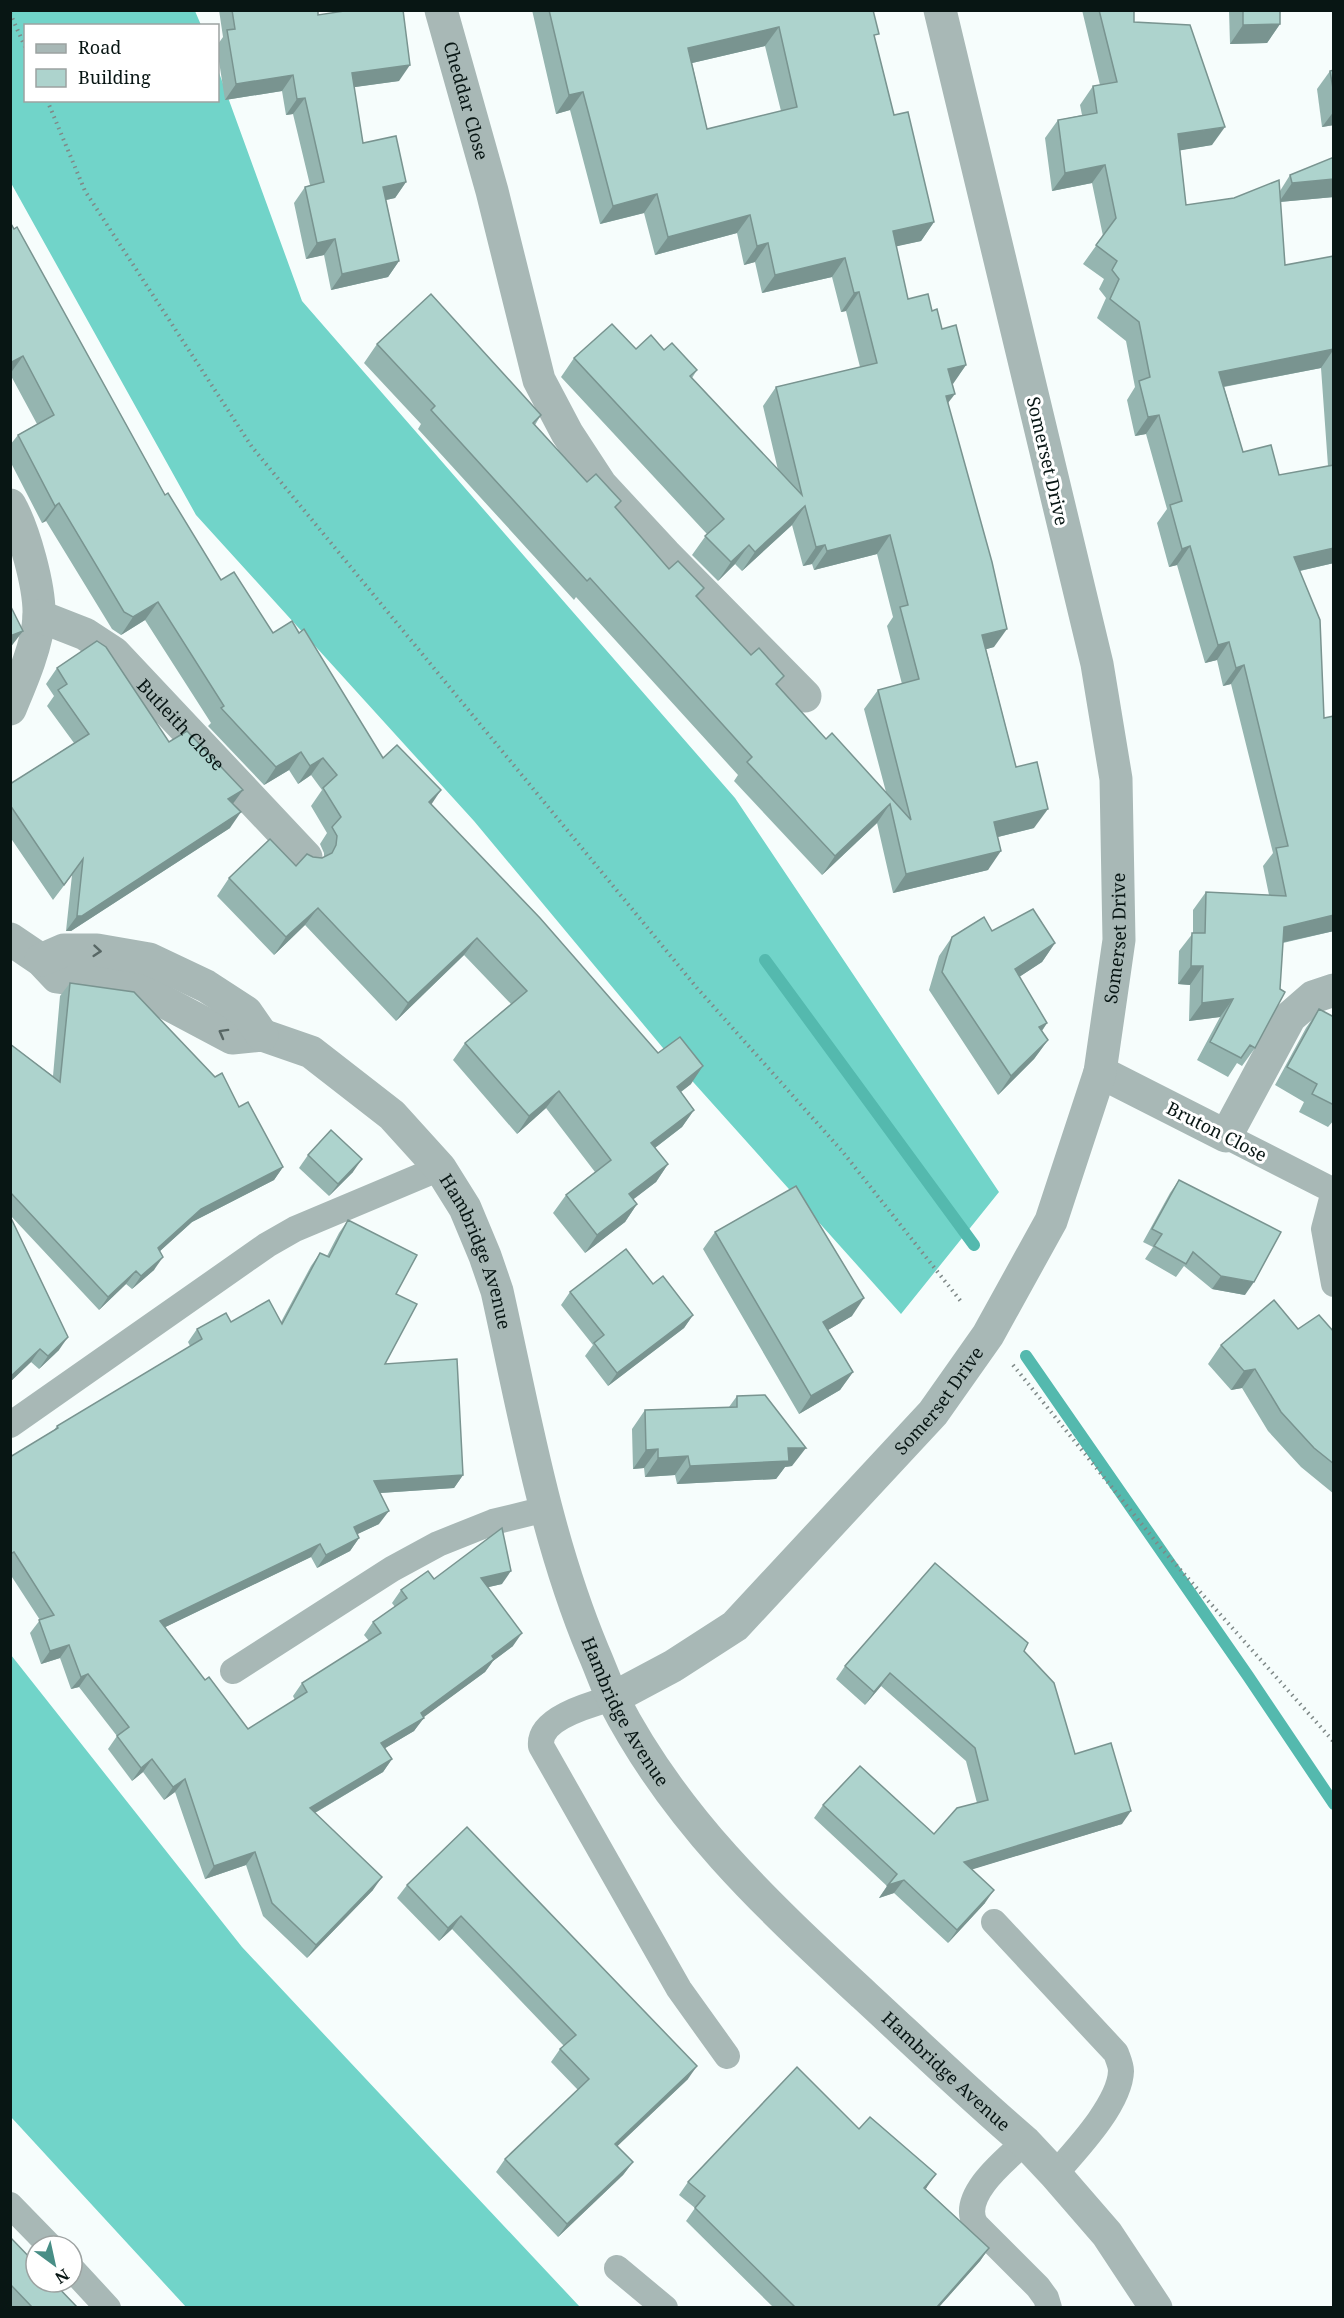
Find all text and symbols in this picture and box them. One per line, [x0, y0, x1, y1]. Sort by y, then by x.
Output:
legend [24, 24, 219, 102]
text: Road [78, 35, 121, 59]
street label: Cheddar Close [438, 38, 495, 163]
text: Building [78, 65, 151, 89]
street label: Somerset Drive [1022, 394, 1074, 528]
street label: Butleith Close [132, 673, 230, 775]
street label: Somerset Drive [1098, 873, 1131, 1005]
one-way arrow [93, 944, 102, 957]
one-way arrow [218, 1029, 229, 1040]
street label: Bruton Close [1163, 1095, 1271, 1167]
street label: Hambridge Avenue [434, 1169, 517, 1331]
street label: Somerset Drive [889, 1341, 988, 1460]
street label: Hambridge Avenue [576, 1633, 675, 1791]
street label: Hambridge Avenue [877, 2006, 1016, 2136]
north arrow [24, 2234, 84, 2294]
text: N [51, 2264, 73, 2289]

